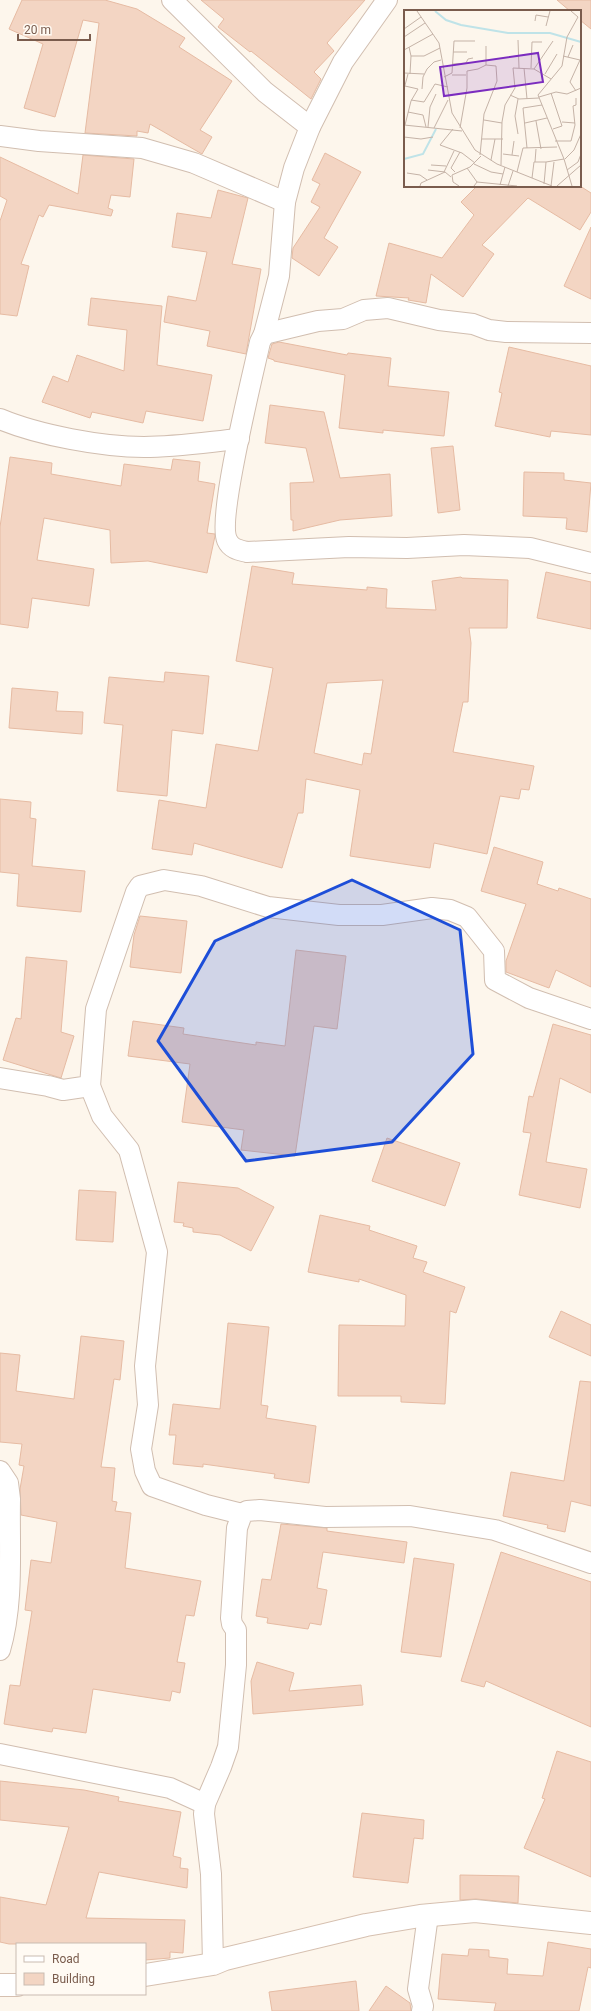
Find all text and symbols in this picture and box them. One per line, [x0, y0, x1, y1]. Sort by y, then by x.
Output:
inset map [404, 10, 581, 187]
scale bar [18, 16, 90, 42]
text: 20 m [24, 23, 51, 37]
legend [16, 1943, 146, 1995]
text: Road [52, 1952, 80, 1966]
text: Building [52, 1972, 95, 1986]

